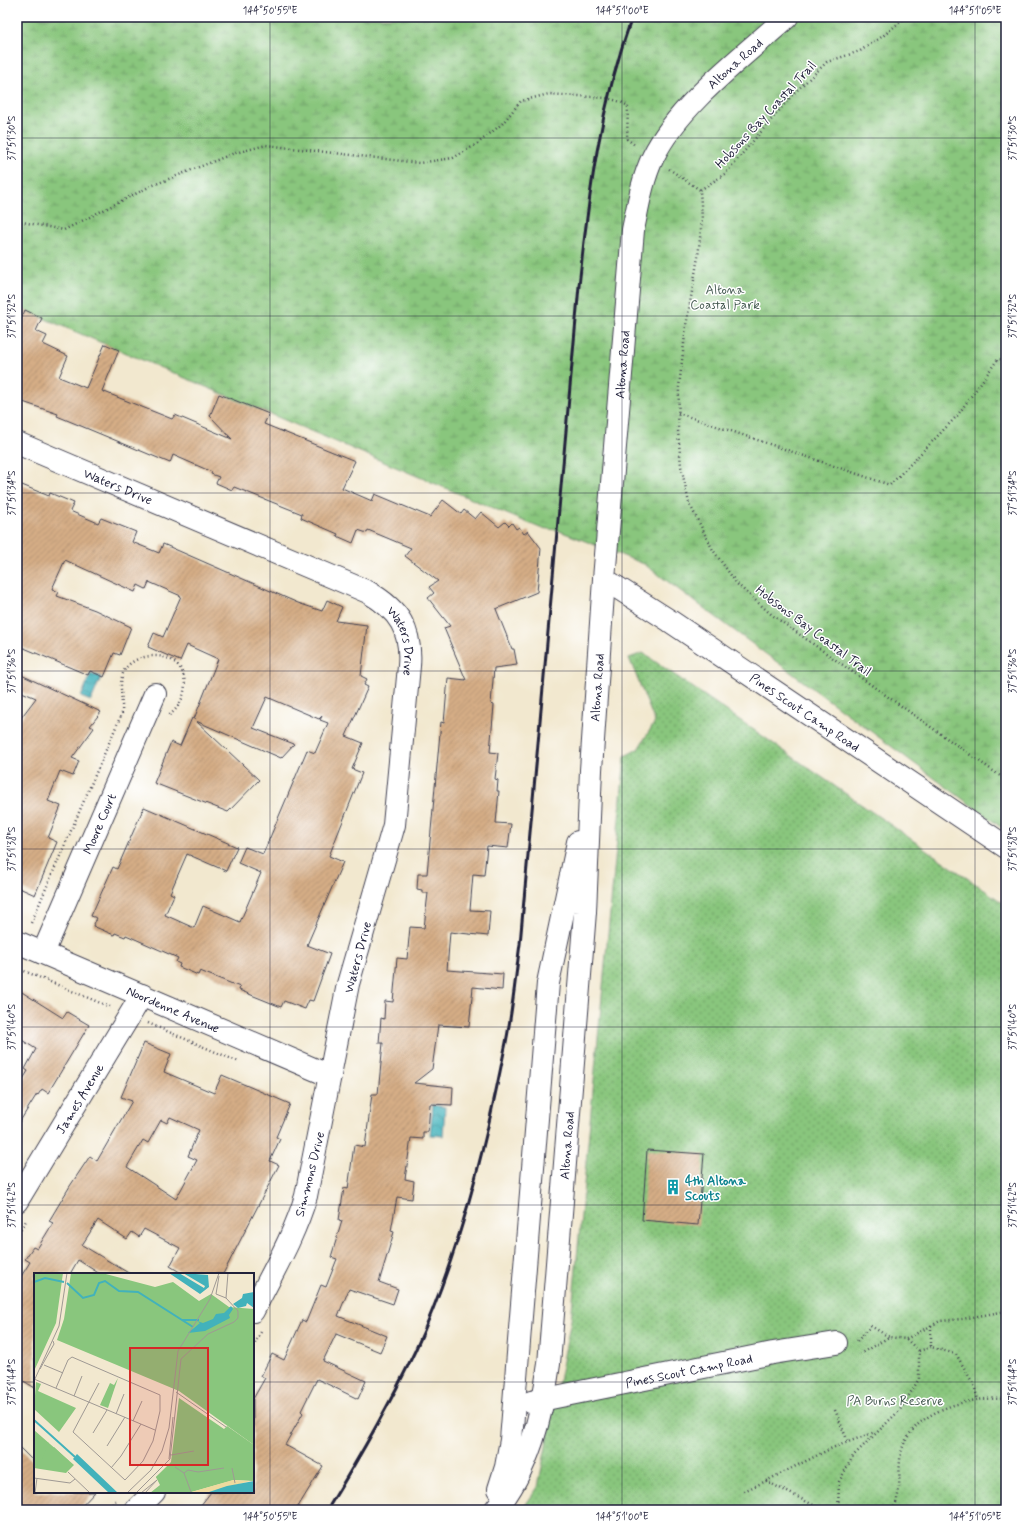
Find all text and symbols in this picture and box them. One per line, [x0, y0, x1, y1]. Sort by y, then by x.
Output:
text: 144°50'55"E [243, 4, 297, 18]
text: 144°51'00"E [595, 4, 649, 18]
text: 144°51'05"E [949, 4, 1001, 18]
street label: Altona Road [704, 35, 767, 93]
street label: Hobsons Bay Coastal Trail [712, 58, 820, 172]
text: 37°51'30"S [5, 115, 19, 160]
text: 37°51'30"S [1006, 115, 1020, 160]
park label: Altona Coastal Park [690, 282, 760, 314]
text: 37°51'32"S [5, 293, 19, 338]
text: 37°51'32"S [1006, 293, 1020, 338]
street label: Altona Road [612, 330, 635, 399]
street label: Waters Drive [81, 465, 155, 510]
text: 37°51'34"S [5, 470, 19, 516]
text: 37°51'34"S [1006, 470, 1020, 516]
street label: Hobsons Bay Coastal Trail [752, 582, 875, 680]
street label: Waters Drive [383, 603, 416, 677]
text: 37°51'36"S [5, 648, 19, 693]
text: 37°51'36"S [1006, 648, 1020, 693]
street label: Altona Road [587, 653, 609, 722]
street label: Pines Scout Camp Road [746, 670, 863, 756]
street label: Moore Court [80, 791, 121, 857]
text: 37°51'38"S [5, 826, 19, 871]
text: 37°51'38"S [1006, 826, 1020, 871]
street label: Waters Drive [341, 920, 376, 995]
street label: Noordenne Avenue [123, 983, 222, 1038]
text: 37°51'40"S [5, 1004, 19, 1050]
text: 37°51'40"S [1006, 1004, 1020, 1050]
street label: James Avenue [53, 1061, 108, 1138]
street label: Altona Road [557, 1111, 579, 1180]
street label: Simmons Drive [292, 1130, 329, 1219]
place label: 4th Altona Scouts [685, 1173, 747, 1205]
building icon: 4th Altona Scouts [664, 1178, 682, 1196]
text: 37°51'42"S [5, 1182, 19, 1228]
text: 37°51'42"S [1006, 1182, 1020, 1228]
inset map [34, 1273, 254, 1493]
street label: Pines Scout Camp Road [624, 1350, 754, 1393]
text: 37°51'44"S [5, 1358, 19, 1405]
text: 37°51'44"S [1006, 1358, 1020, 1405]
park label: PA Burns Reserve [847, 1393, 943, 1410]
text: 144°50'55"E [243, 1510, 297, 1524]
text: 144°51'00"E [595, 1510, 649, 1524]
text: 144°51'05"E [949, 1510, 1001, 1524]

